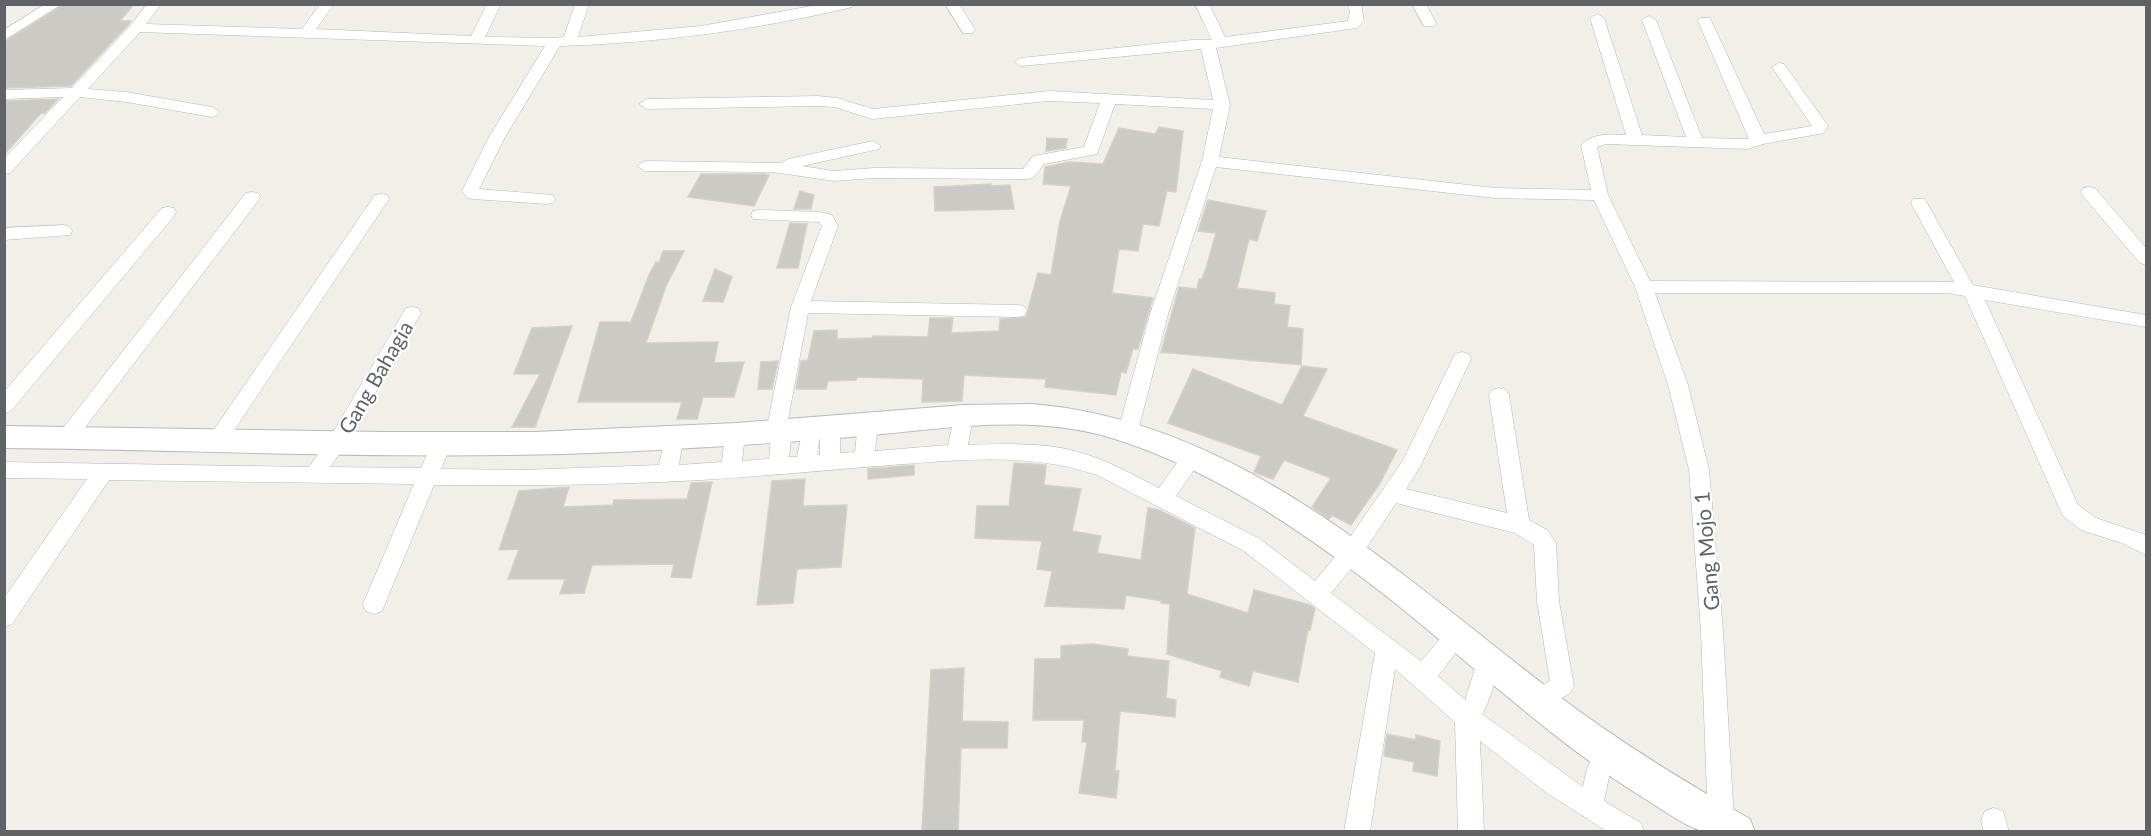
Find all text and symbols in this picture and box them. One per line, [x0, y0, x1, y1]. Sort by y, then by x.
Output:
street label: Gang Bahagia [333, 316, 417, 438]
street label: Gang Mojo 1 [1688, 490, 1724, 612]

